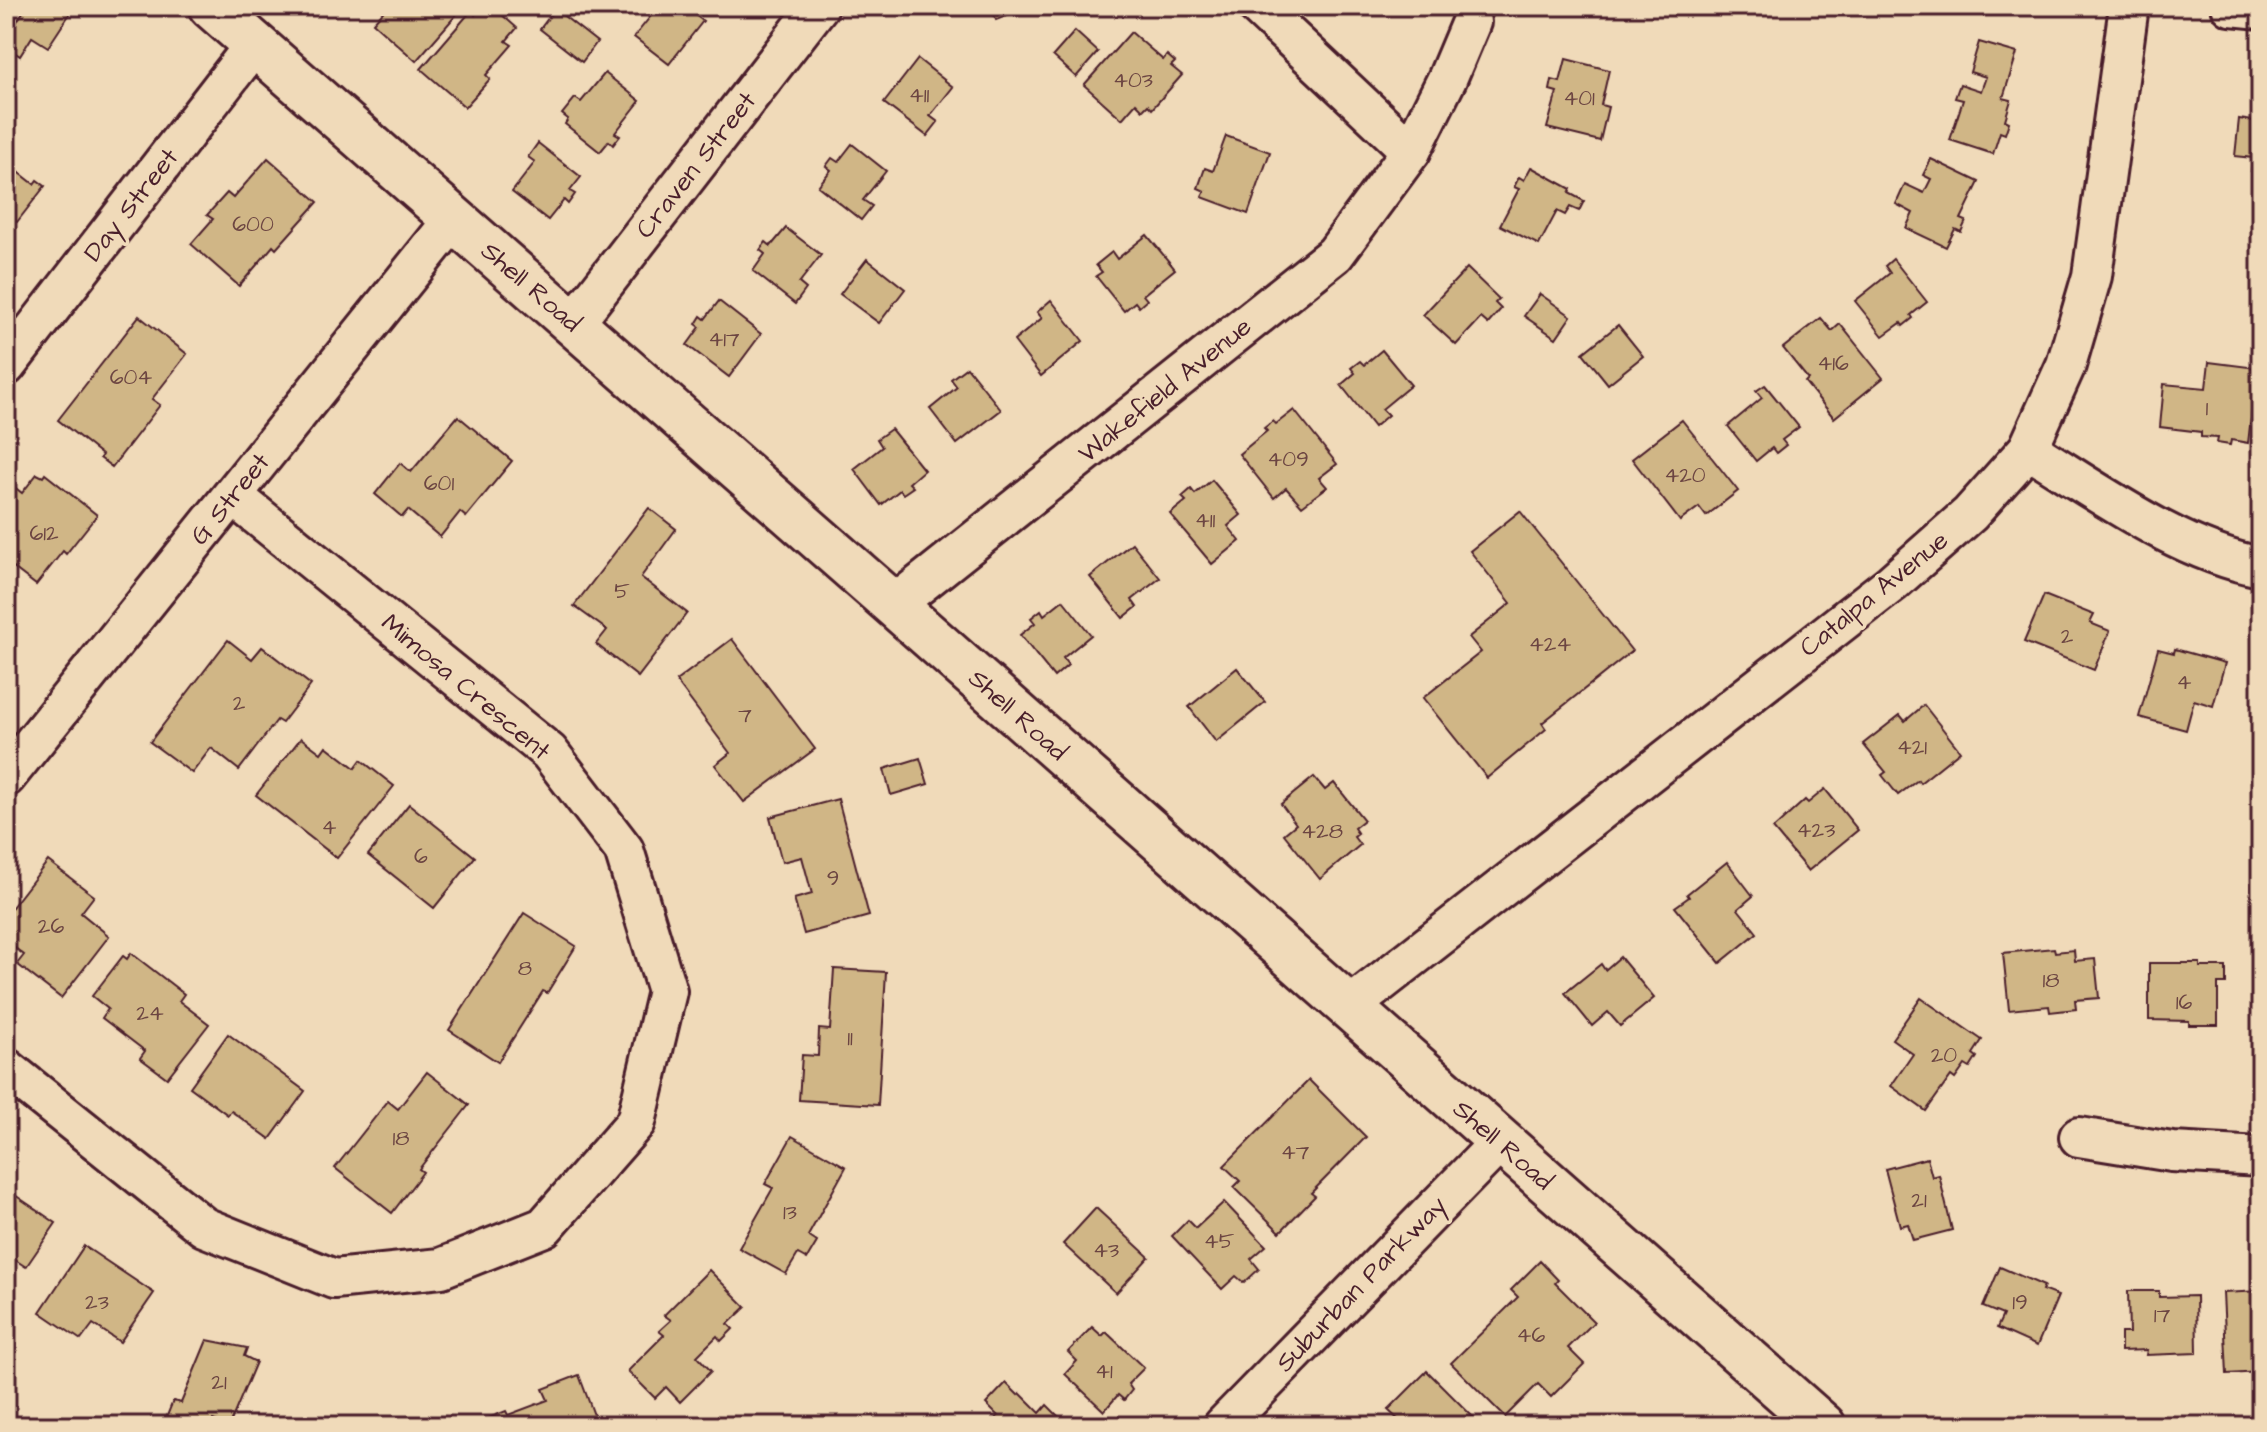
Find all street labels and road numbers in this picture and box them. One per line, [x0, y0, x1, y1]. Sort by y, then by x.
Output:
street label: Craven Street [627, 84, 765, 246]
street label: Day Street [75, 140, 189, 270]
street label: Shell Road [473, 233, 589, 341]
street label: Wakefield Avenue [1071, 309, 1259, 471]
street label: G Street [182, 445, 278, 553]
street label: Catalpa Avenue [1792, 523, 1956, 665]
street label: Mimosa Crescent [374, 605, 559, 769]
street label: Shell Road [961, 661, 1075, 769]
street label: Shell Road [1445, 1091, 1561, 1199]
street label: Suburban Parkway [1267, 1188, 1456, 1381]

